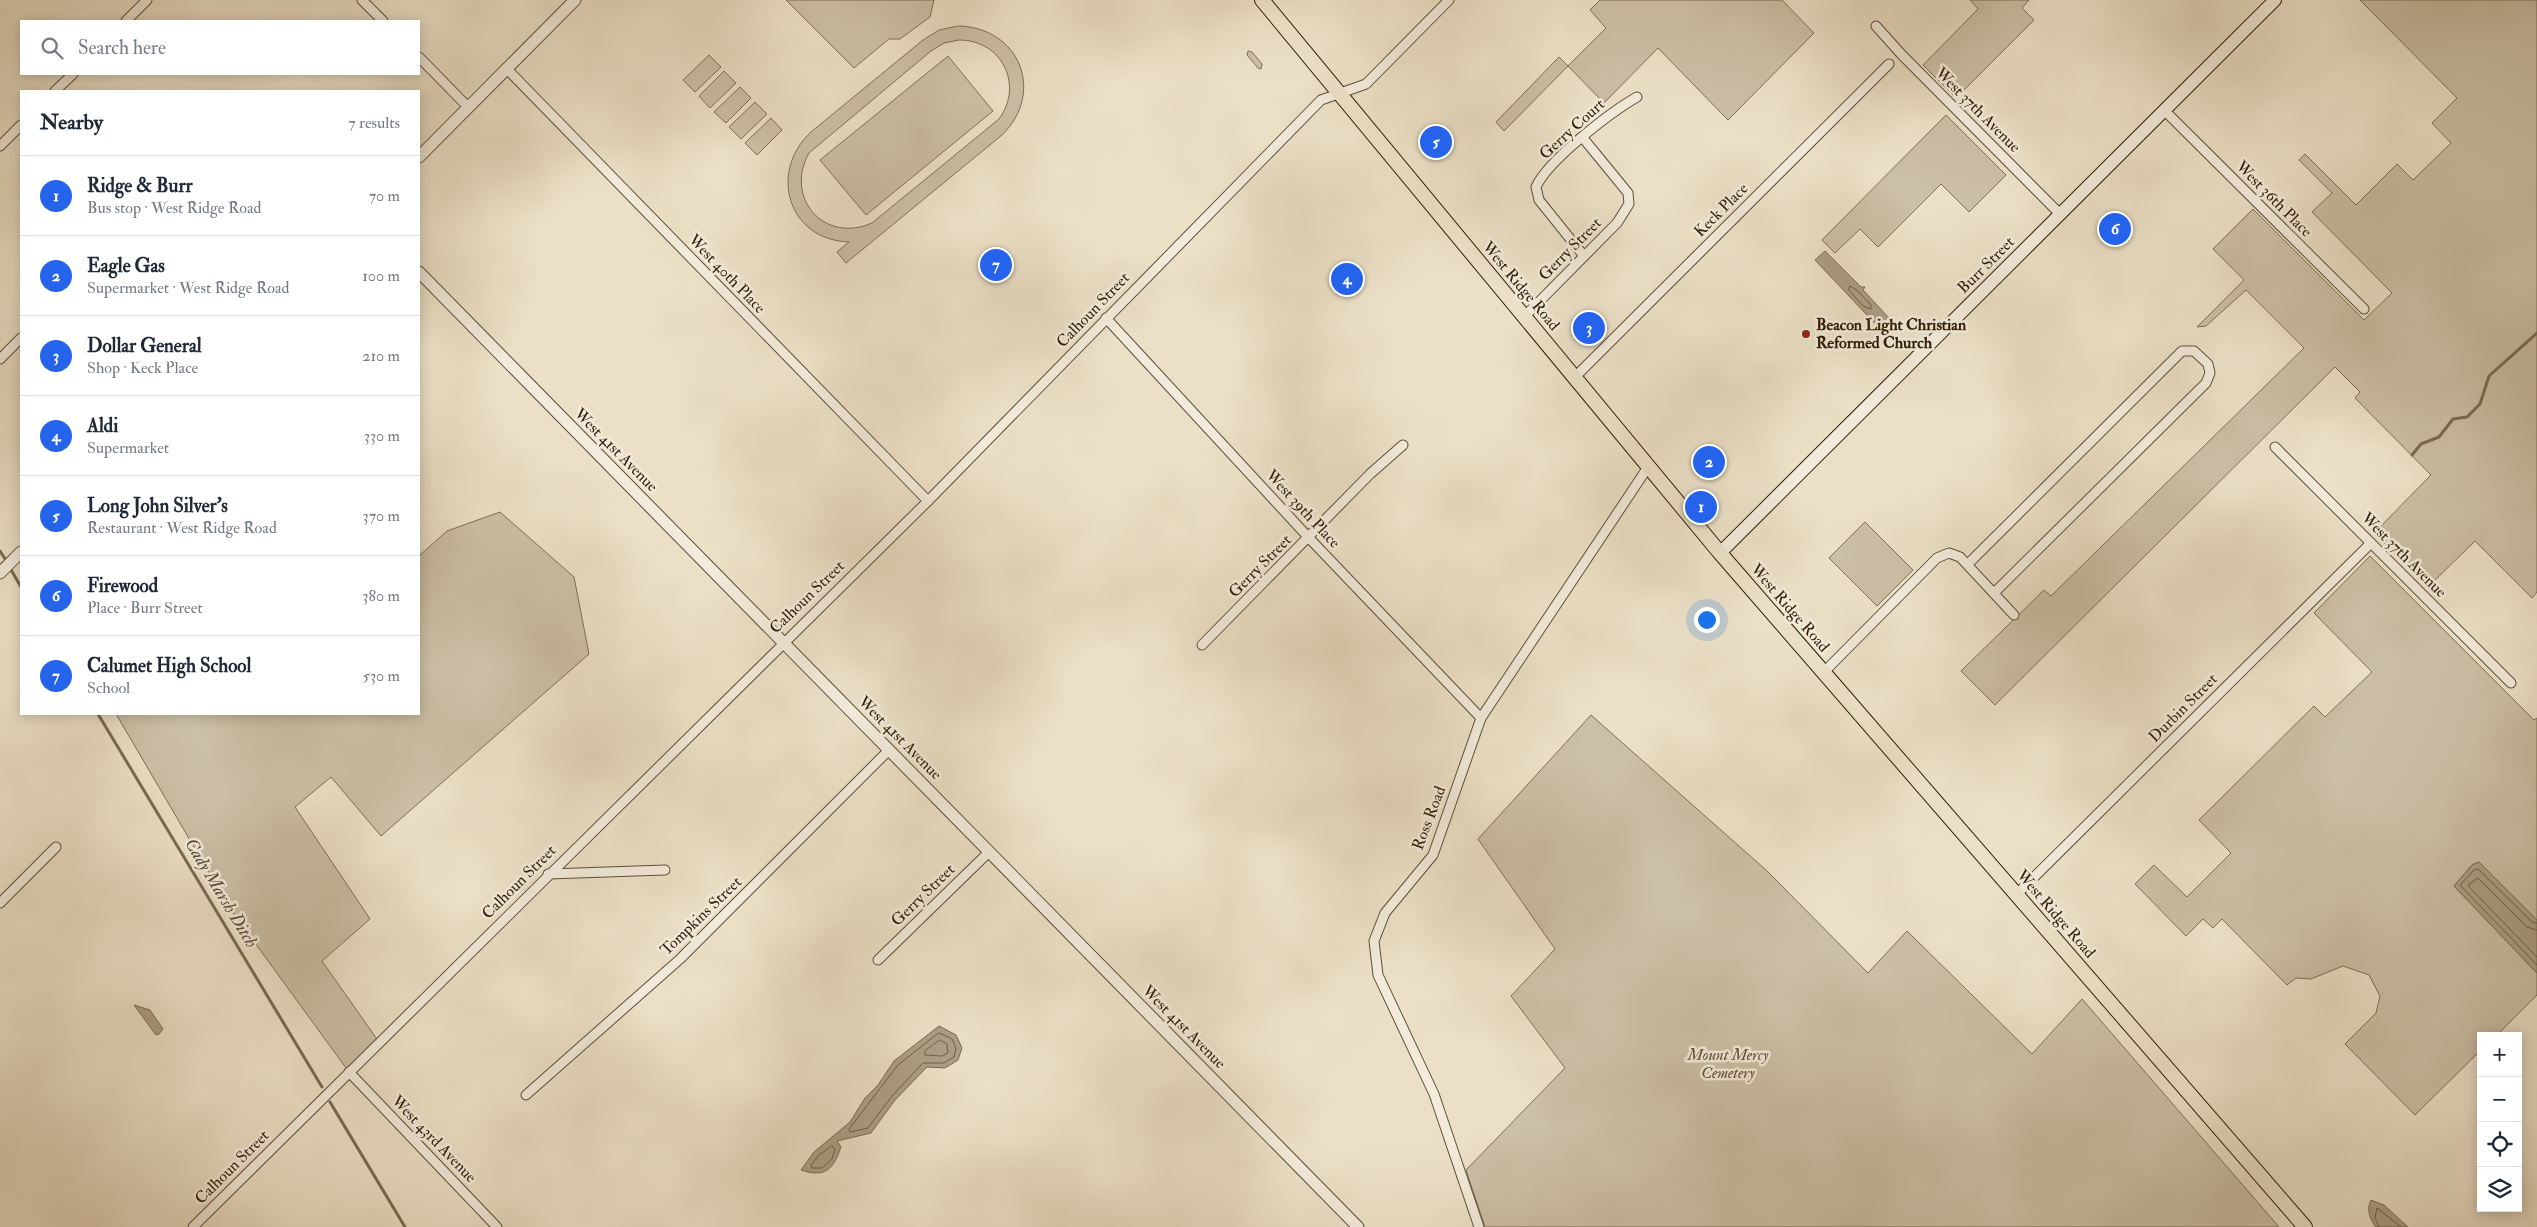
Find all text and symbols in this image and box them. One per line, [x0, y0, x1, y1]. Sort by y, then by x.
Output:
search box [20, 20, 420, 75]
icon: search [38, 34, 66, 62]
text: Search here [78, 36, 166, 60]
street label: West 37th Avenue [1931, 63, 2025, 157]
street label: Gerry Court [1535, 94, 1609, 164]
text: Nearby [40, 109, 103, 136]
text: 7 results [348, 113, 400, 133]
pin: 5 [1420, 123, 1452, 161]
street label: West 36th Place [2231, 156, 2317, 242]
text: Ridge & Burr [87, 174, 193, 198]
street label: Keck Place [1690, 179, 1752, 241]
text: 1 [53, 186, 59, 206]
text: 70 m [369, 186, 400, 206]
text: Bus stop · West Ridge Road [87, 198, 261, 218]
pin: 6 [2099, 210, 2131, 248]
street label: Gerry Street [1534, 213, 1606, 285]
street label: West 40th Place [683, 229, 770, 318]
street label: Burr Street [1953, 232, 2019, 298]
street label: West Ridge Road [1477, 237, 1564, 335]
pin: 7 [980, 246, 1012, 284]
text: Eagle Gas [87, 254, 165, 278]
pin: 4 [1331, 260, 1363, 298]
text: 2 [52, 266, 60, 286]
text: 100 m [362, 266, 400, 286]
street label: Calhoun Street [1052, 268, 1134, 352]
text: Supermarket · West Ridge Road [87, 278, 289, 298]
pin: 3 [1573, 309, 1605, 347]
place label: Beacon Light Christian Reformed Church [1816, 315, 1967, 353]
marker: Beacon Light Christian Reformed Church [1800, 328, 1812, 340]
text: Dollar General [87, 334, 202, 358]
text: 3 [53, 346, 59, 366]
text: 210 m [362, 346, 400, 366]
text: Shop · Keck Place [87, 358, 198, 378]
street label: West 41st Avenue [569, 403, 662, 496]
text: Aldi [87, 414, 118, 438]
text: 4 [52, 426, 60, 446]
text: 330 m [364, 426, 400, 446]
text: Supermarket [87, 438, 169, 458]
pin: 2 [1693, 443, 1725, 481]
street label: West 39th Place [1261, 465, 1345, 553]
pin: 1 [1685, 488, 1717, 526]
text: Long John Silver's [87, 494, 228, 518]
text: 5 [52, 506, 60, 526]
text: 370 m [363, 506, 400, 526]
street label: West 37th Avenue [2357, 508, 2451, 602]
text: Restaurant · West Ridge Road [87, 518, 277, 538]
street label: Gerry Street [1224, 530, 1296, 602]
street label: Calhoun Street [765, 556, 849, 638]
street label: West Ridge Road [1746, 559, 1834, 656]
text: Firewood [87, 574, 158, 598]
text: 6 [52, 586, 60, 606]
text: 380 m [362, 586, 400, 606]
text: Place · Burr Street [87, 598, 203, 618]
your location [1694, 607, 1720, 633]
text: Calumet High School [87, 654, 251, 678]
text: 7 [52, 666, 60, 686]
text: 530 m [363, 666, 400, 686]
street label: Durbin Street [2144, 669, 2222, 747]
text: School [87, 678, 130, 698]
street label: West 41st Avenue [853, 691, 946, 784]
street label: Ross Road [1408, 783, 1450, 853]
water label: Cady Marsh Ditch [179, 834, 263, 952]
street label: Calhoun Street [478, 841, 560, 923]
street label: Gerry Street [887, 860, 959, 930]
street label: West Ridge Road [2012, 865, 2100, 962]
street label: Tompkins Street [656, 872, 747, 961]
street label: West 41st Avenue [1137, 980, 1230, 1073]
map controls [2477, 1032, 2522, 1212]
button: + [2477, 1032, 2522, 1077]
park label: Mount Mercy Cemetery [1687, 1045, 1769, 1083]
button: − [2477, 1077, 2522, 1122]
street label: West 43rd Avenue [387, 1090, 481, 1187]
button: locate [2477, 1122, 2522, 1167]
street label: Calhoun Street [191, 1126, 273, 1208]
button: layers [2477, 1167, 2522, 1212]

